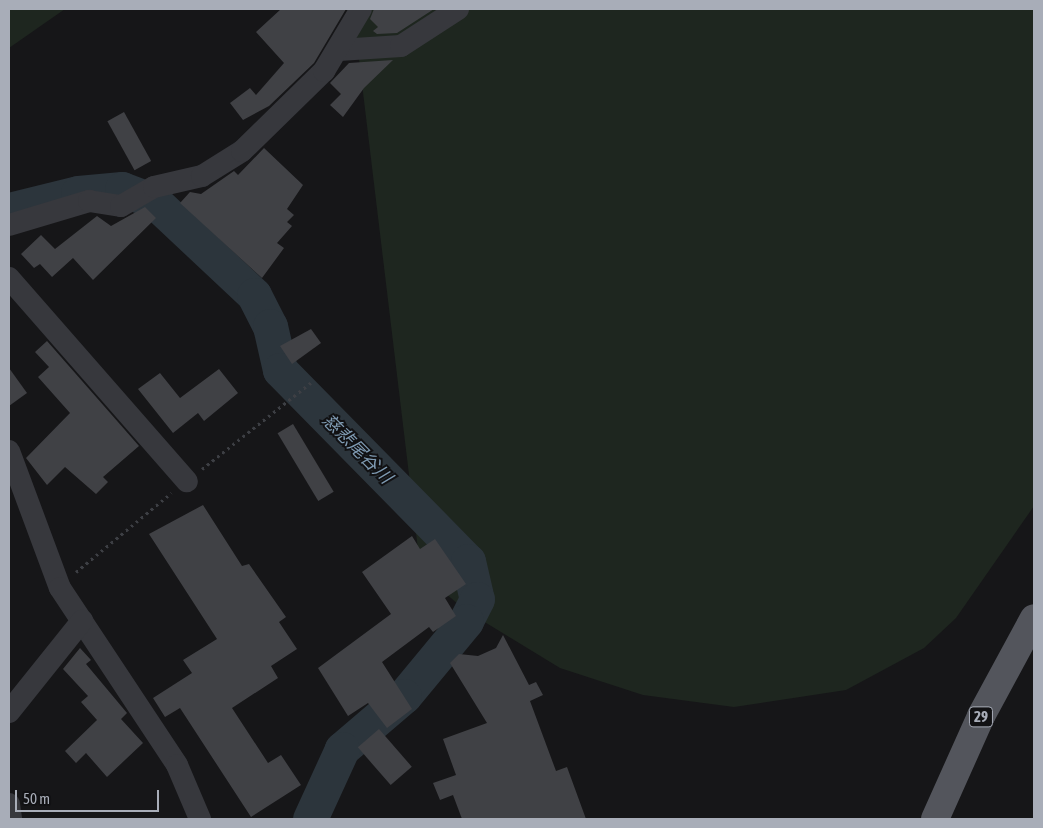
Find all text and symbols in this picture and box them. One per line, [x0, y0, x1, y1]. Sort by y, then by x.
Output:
water label: 慈悲尾谷川 [318, 410, 396, 488]
road number: 29 [968, 704, 994, 730]
scale bar [18, 780, 161, 812]
text: 50 m [23, 790, 50, 807]

